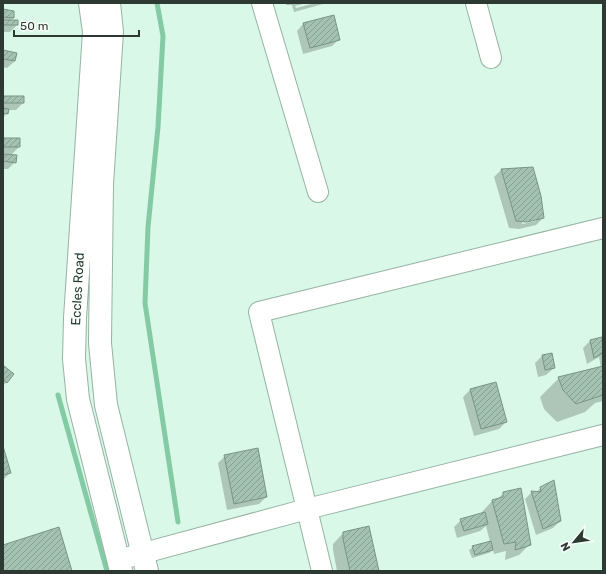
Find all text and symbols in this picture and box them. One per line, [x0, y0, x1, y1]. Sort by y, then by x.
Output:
scale bar [14, 12, 139, 38]
text: 50 m [20, 19, 48, 33]
street label: Eccles Road [68, 252, 87, 326]
north arrow [554, 522, 594, 562]
text: N [558, 540, 573, 553]

